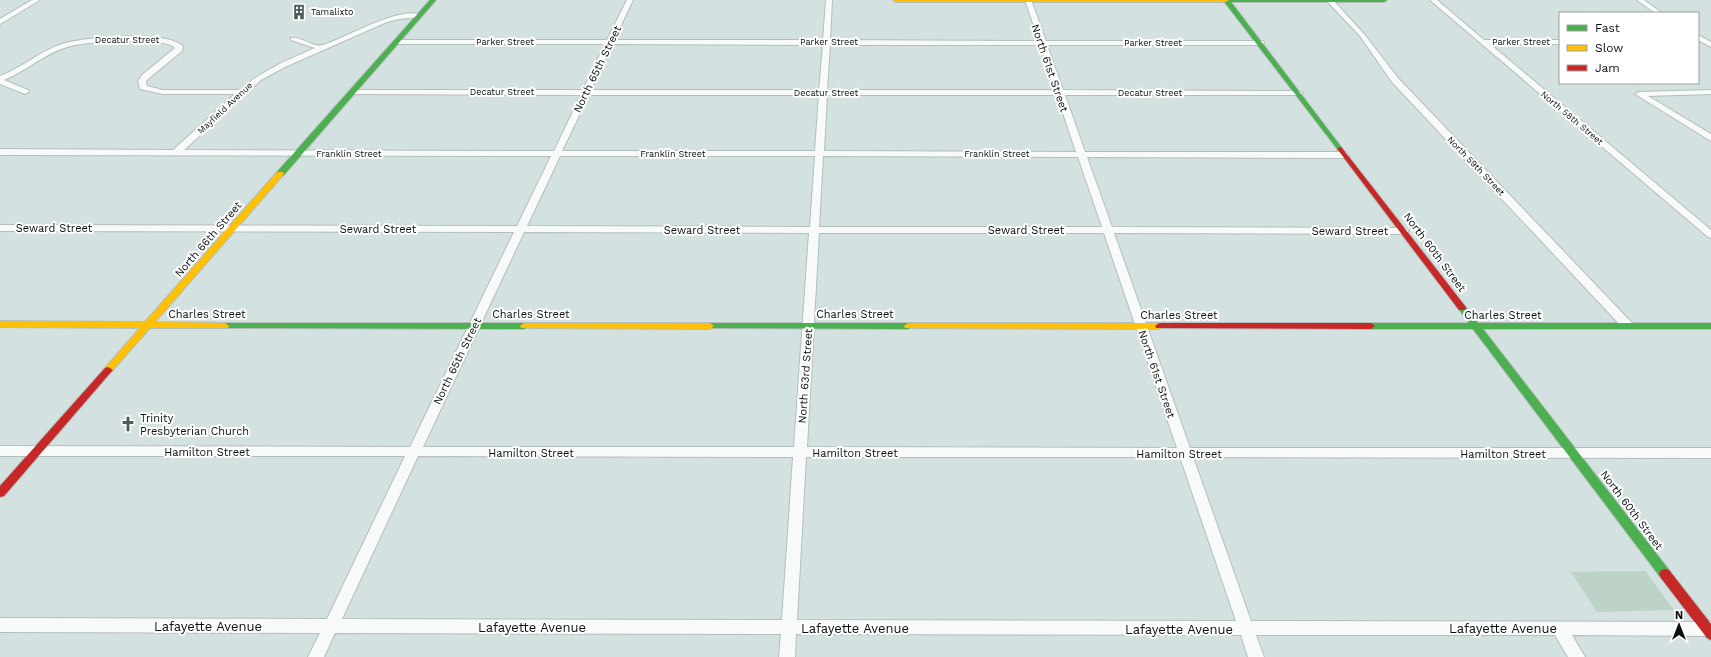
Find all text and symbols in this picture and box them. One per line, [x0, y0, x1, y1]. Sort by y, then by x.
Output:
building icon: Tamalixto [290, 3, 308, 21]
place label: Tamalixto [311, 7, 353, 17]
legend [1559, 12, 1699, 84]
text: Fast [1595, 21, 1620, 35]
street label: North 61st Street [1028, 22, 1071, 114]
street label: North 65th Street [571, 23, 624, 115]
street label: Decatur Street [95, 35, 160, 45]
street label: Parker Street [476, 37, 534, 47]
street label: Parker Street [800, 37, 858, 47]
street label: Parker Street [1492, 37, 1550, 47]
street label: Parker Street [1124, 38, 1182, 48]
text: Slow [1595, 41, 1623, 55]
text: Jam [1595, 61, 1620, 75]
street label: Mayfield Avenue [196, 80, 254, 136]
street label: Decatur Street [470, 87, 535, 97]
street label: Decatur Street [794, 88, 859, 98]
street label: Decatur Street [1118, 88, 1183, 98]
street label: North 58th Street [1539, 89, 1605, 147]
street label: North 59th Street [1445, 134, 1507, 198]
street label: Franklin Street [316, 149, 382, 159]
street label: Franklin Street [640, 149, 706, 159]
street label: Franklin Street [964, 149, 1030, 159]
street label: North 66th Street [172, 199, 245, 280]
street label: North 60th Street [1401, 210, 1469, 295]
street label: Seward Street [16, 222, 93, 235]
street label: Seward Street [340, 223, 417, 236]
street label: Seward Street [664, 224, 741, 237]
street label: Seward Street [988, 224, 1065, 237]
street label: Seward Street [1312, 225, 1389, 238]
street label: Charles Street [168, 308, 246, 321]
street label: Charles Street [492, 308, 570, 321]
street label: Charles Street [816, 308, 894, 321]
street label: Charles Street [1140, 309, 1218, 322]
street label: Charles Street [1464, 309, 1542, 322]
street label: North 65th Street [431, 315, 484, 407]
street label: North 63rd Street [796, 328, 815, 424]
street label: North 61st Street [1135, 328, 1178, 420]
place label: Trinity Presbyterian Church [140, 412, 249, 438]
church icon: Trinity Presbyterian Church [119, 415, 137, 433]
street label: Hamilton Street [164, 446, 250, 459]
street label: Hamilton Street [488, 447, 574, 460]
street label: Hamilton Street [812, 447, 898, 460]
street label: Hamilton Street [1136, 448, 1222, 461]
street label: Hamilton Street [1460, 448, 1546, 461]
street label: North 60th Street [1598, 468, 1666, 553]
north arrow [1659, 605, 1699, 645]
text: N [1675, 609, 1683, 622]
street label: Lafayette Avenue [154, 619, 262, 634]
street label: Lafayette Avenue [478, 620, 586, 635]
street label: Lafayette Avenue [801, 621, 909, 636]
street label: Lafayette Avenue [1449, 621, 1557, 636]
street label: Lafayette Avenue [1125, 622, 1233, 637]

